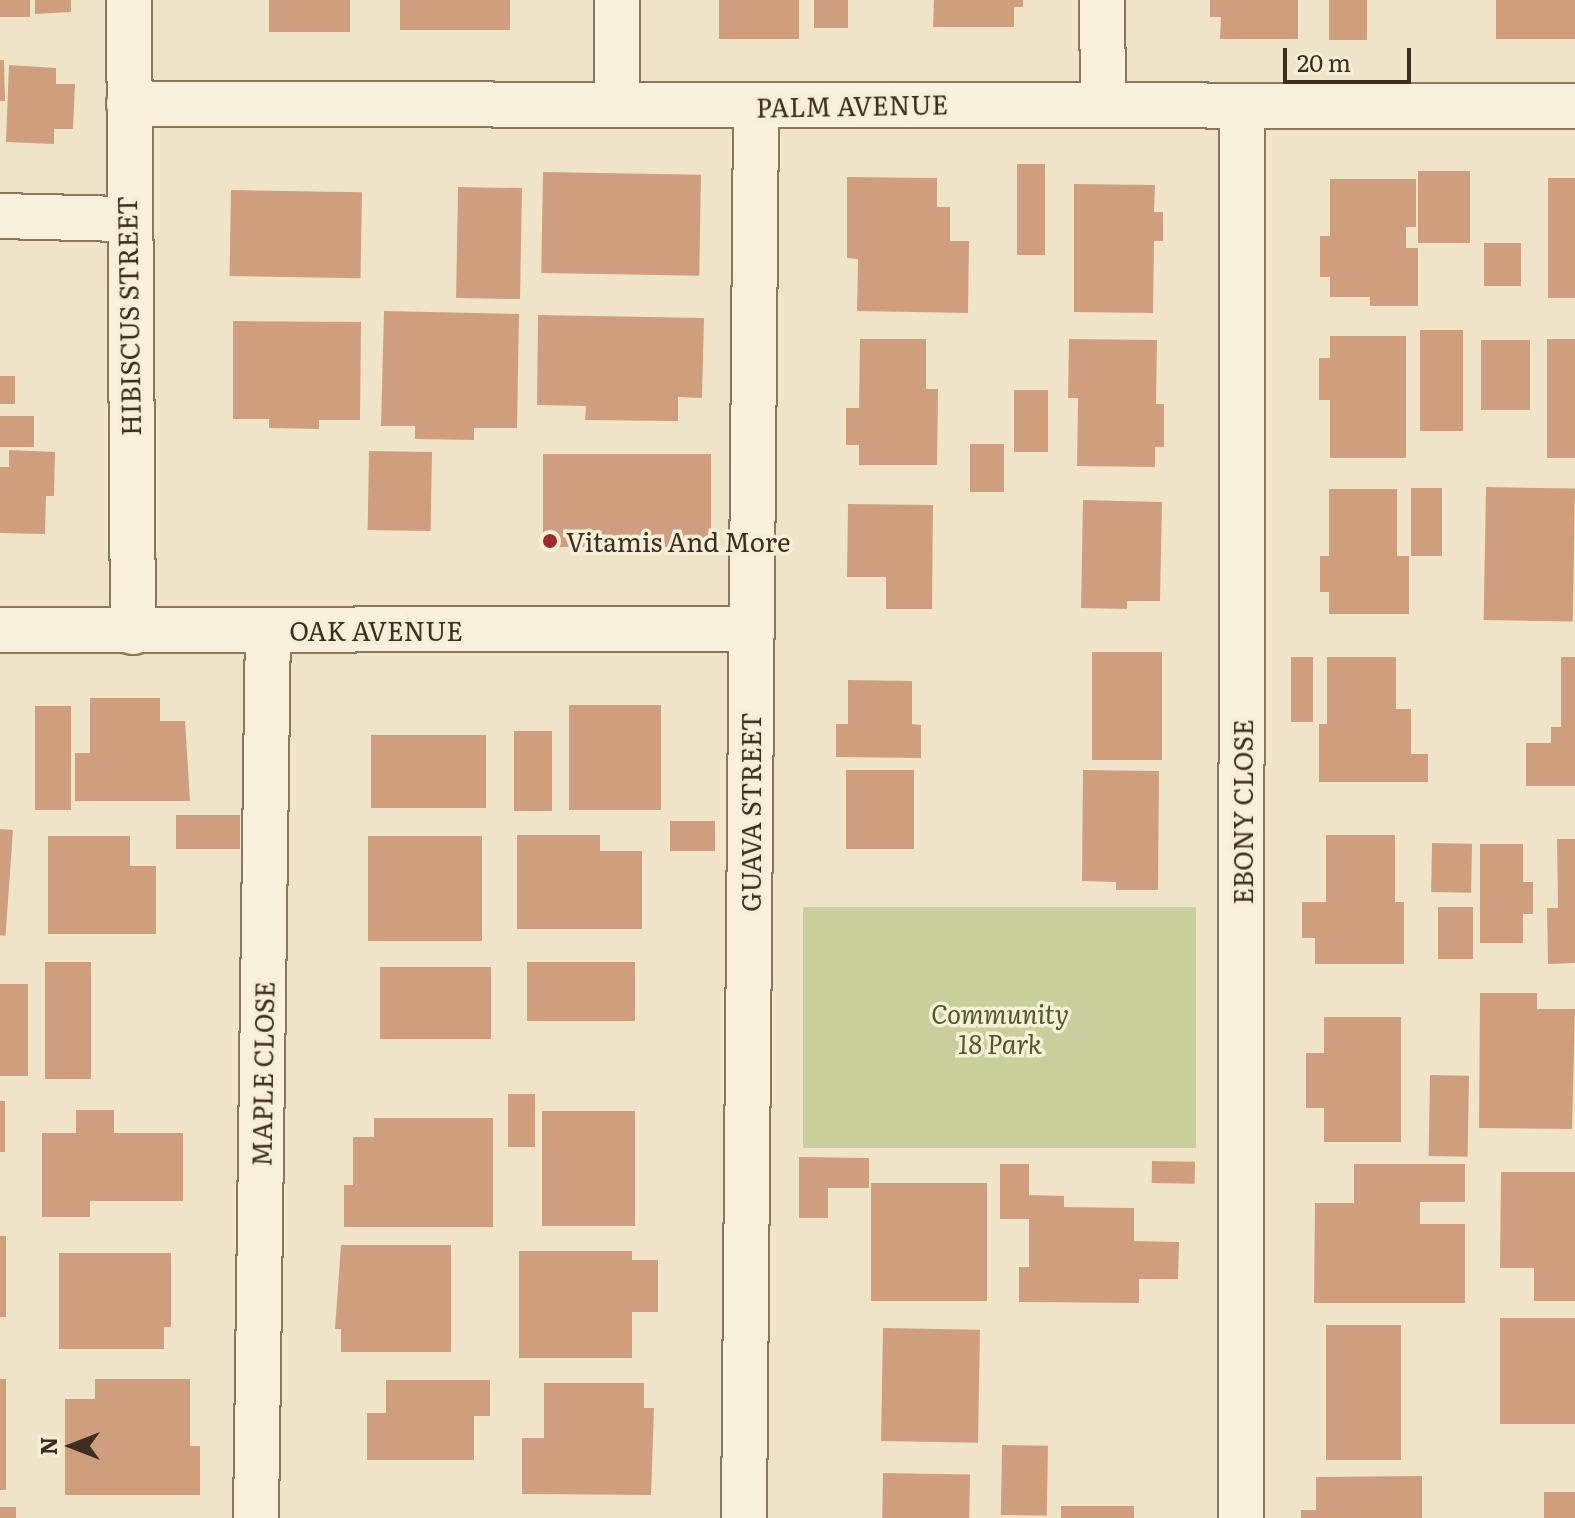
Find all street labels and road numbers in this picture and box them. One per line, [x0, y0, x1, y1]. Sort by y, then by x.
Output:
street label: PALM AVENUE [756, 88, 948, 122]
street label: HIBISCUS STREET [110, 196, 146, 436]
street label: OAK AVENUE [289, 614, 463, 646]
street label: GUAVA STREET [734, 712, 766, 912]
street label: EBONY CLOSE [1226, 719, 1258, 905]
street label: MAPLE CLOSE [245, 981, 279, 1167]

